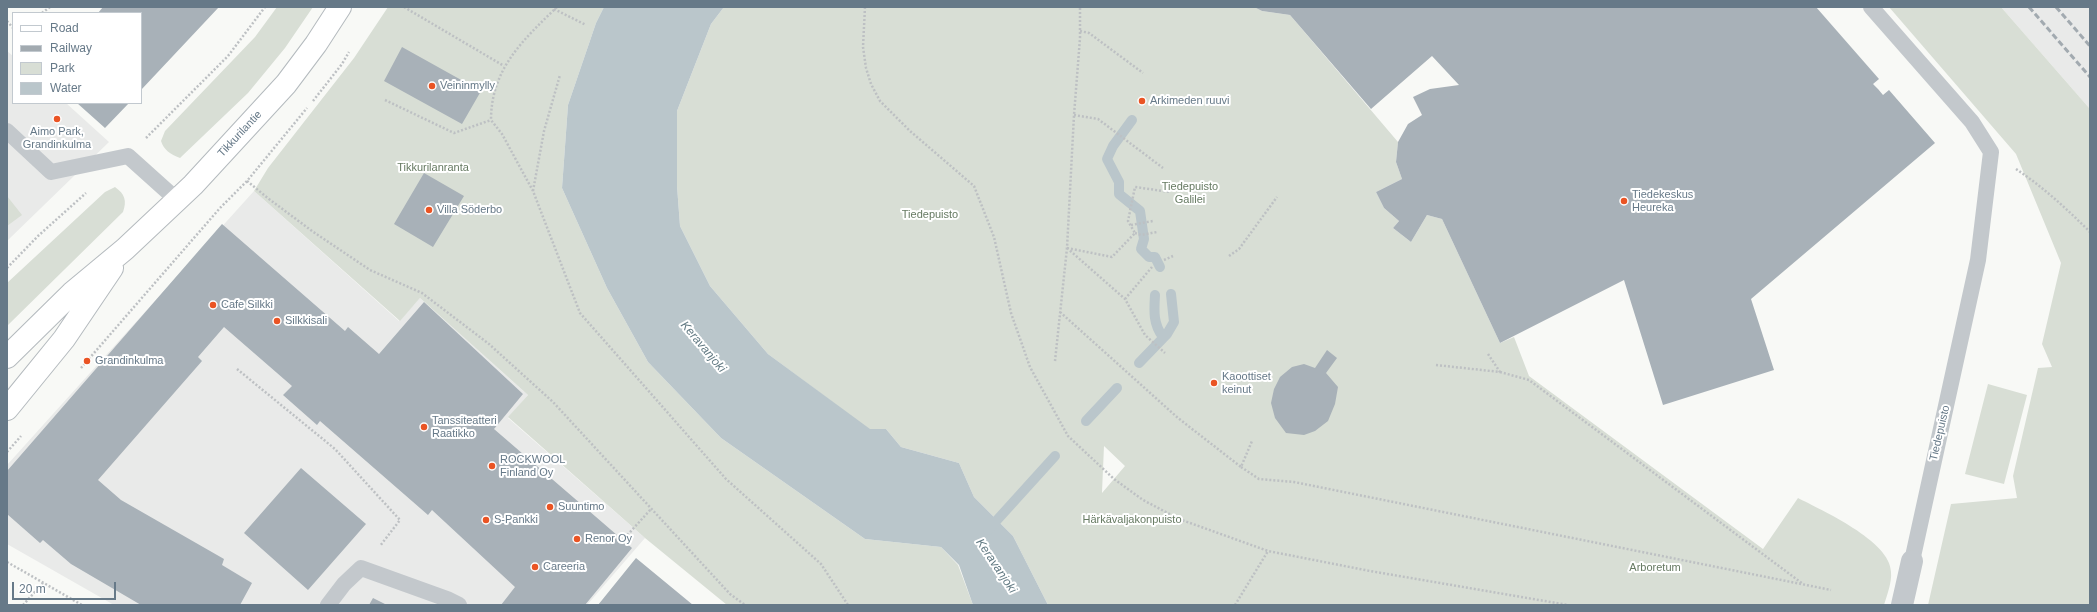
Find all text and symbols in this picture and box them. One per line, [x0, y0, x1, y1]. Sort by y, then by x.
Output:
legend [12, 12, 142, 104]
text: Road [50, 21, 79, 35]
text: Railway [50, 41, 92, 55]
text: Park [50, 61, 75, 75]
place label: Veininmylly [440, 79, 495, 93]
text: Water [50, 81, 82, 95]
marker: Veininmylly [427, 81, 437, 91]
place label: Arkimeden ruuvi [1150, 94, 1229, 108]
marker: Arkimeden ruuvi [1137, 96, 1147, 106]
street label: Tikkurilantie [215, 108, 265, 160]
marker: Aimo Park, Grandinkulma [52, 114, 62, 124]
place label: Aimo Park, Grandinkulma [23, 125, 91, 151]
park label: Tikkurilanranta [397, 161, 469, 175]
park label: Tiedepuisto Galilei [1162, 180, 1218, 206]
place label: Tiedekeskus Heureka [1632, 188, 1693, 214]
marker: Tiedekeskus Heureka [1619, 196, 1629, 206]
place label: Villa Söderbo [437, 203, 502, 217]
marker: Villa Söderbo [424, 205, 434, 215]
park label: Tiedepuisto [902, 208, 958, 222]
place label: Cafe Silkki [221, 298, 273, 312]
marker: Cafe Silkki [208, 300, 218, 310]
place label: Silkkisali [285, 314, 327, 328]
marker: Silkkisali [272, 316, 282, 326]
water label: Keravanjoki [677, 318, 729, 376]
place label: Grandinkulma [95, 354, 163, 368]
marker: Grandinkulma [82, 356, 92, 366]
place label: Kaoottiset keinut [1222, 370, 1271, 396]
marker: Kaoottiset keinut [1209, 378, 1219, 388]
street label: Tiedepuisto [1927, 404, 1953, 462]
place label: Tanssiteatteri Raatikko [432, 414, 497, 440]
marker: Tanssiteatteri Raatikko [419, 422, 429, 432]
place label: ROCKWOOL Finland Oy [500, 453, 565, 479]
marker: ROCKWOOL Finland Oy [487, 461, 497, 471]
place label: Suuntimo [558, 500, 604, 514]
marker: Suuntimo [545, 502, 555, 512]
place label: S-Pankki [494, 513, 538, 527]
park label: Härkävaljakonpuisto [1082, 513, 1182, 527]
marker: S-Pankki [481, 515, 491, 525]
place label: Renor Oy [585, 532, 632, 546]
marker: Renor Oy [572, 534, 582, 544]
water label: Keravanjoki [972, 536, 1020, 596]
place label: Careeria [543, 560, 585, 574]
park label: Arboretum [1629, 561, 1681, 575]
marker: Careeria [530, 562, 540, 572]
scale bar [14, 574, 118, 600]
text: 20 m [19, 582, 46, 596]

